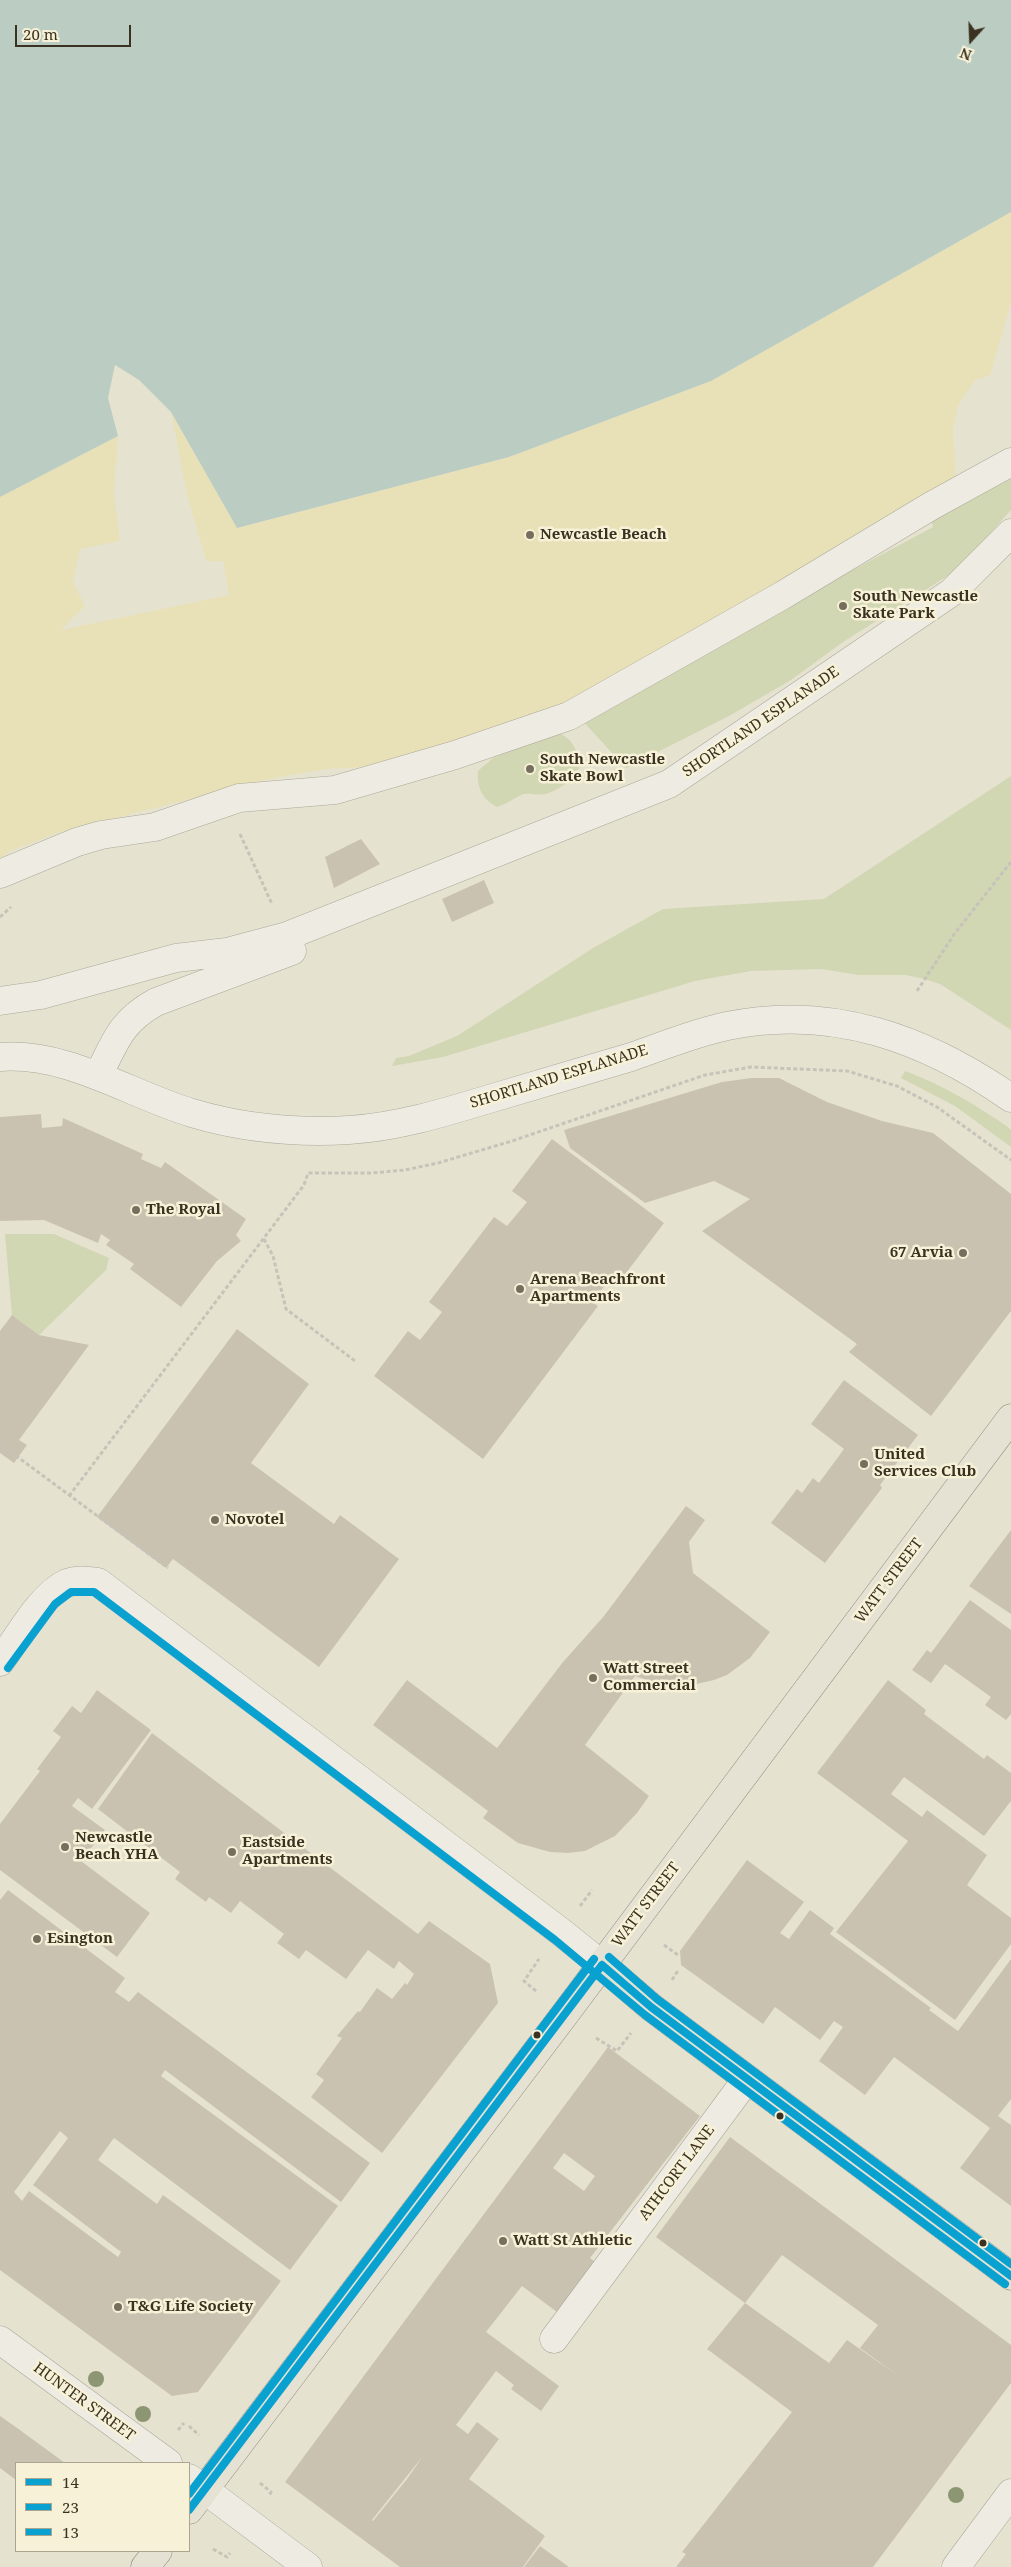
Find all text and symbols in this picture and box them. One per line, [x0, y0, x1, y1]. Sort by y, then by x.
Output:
scale bar [18, 15, 134, 47]
north arrow [946, 15, 996, 65]
text: 20 m [23, 24, 58, 44]
text: N [957, 44, 974, 65]
place label: Newcastle Beach [540, 526, 667, 544]
marker: Newcastle Beach [524, 529, 536, 541]
place label: South Newcastle Skate Park [853, 588, 978, 623]
marker: South Newcastle Skate Park [837, 600, 849, 612]
street label: SHORTLAND ESPLANADE [679, 663, 843, 781]
place label: South Newcastle Skate Bowl [540, 751, 665, 786]
marker: South Newcastle Skate Bowl [524, 763, 536, 775]
street label: SHORTLAND ESPLANADE [468, 1041, 650, 1113]
place label: The Royal [146, 1201, 221, 1219]
marker: The Royal [130, 1204, 142, 1216]
place label: 67 Arvia [890, 1244, 953, 1262]
marker: 67 Arvia [957, 1247, 969, 1259]
place label: Arena Beachfront Apartments [530, 1271, 665, 1306]
marker: Arena Beachfront Apartments [514, 1283, 526, 1295]
place label: United Services Club [874, 1446, 976, 1481]
marker: United Services Club [858, 1458, 870, 1470]
place label: Novotel [225, 1511, 284, 1529]
marker: Novotel [209, 1514, 221, 1526]
street label: WATT STREET [851, 1535, 927, 1627]
place label: Watt Street Commercial [603, 1660, 696, 1695]
marker: Watt Street Commercial [587, 1672, 599, 1684]
place label: Newcastle Beach YHA [75, 1829, 158, 1864]
place label: Eastside Apartments [242, 1834, 333, 1869]
marker: Newcastle Beach YHA [59, 1841, 71, 1853]
marker: Eastside Apartments [226, 1846, 238, 1858]
street label: WATT STREET [608, 1859, 684, 1951]
place label: Esington [47, 1930, 113, 1948]
marker: Esington [31, 1933, 43, 1945]
unlabelled marker [532, 2030, 542, 2040]
unlabelled marker [775, 2111, 785, 2121]
street label: ATHCORT LANE [635, 2122, 719, 2224]
place label: Watt St Athletic [513, 2232, 632, 2250]
marker: Watt St Athletic [497, 2235, 509, 2247]
unlabelled marker [978, 2238, 988, 2248]
place label: T&G Life Society [128, 2298, 253, 2316]
marker: T&G Life Society [112, 2301, 124, 2313]
street label: HUNTER STREET [30, 2359, 138, 2445]
legend [15, 2462, 190, 2552]
text: 14 [62, 2472, 79, 2492]
text: 23 [62, 2497, 79, 2517]
text: 13 [62, 2522, 79, 2542]

